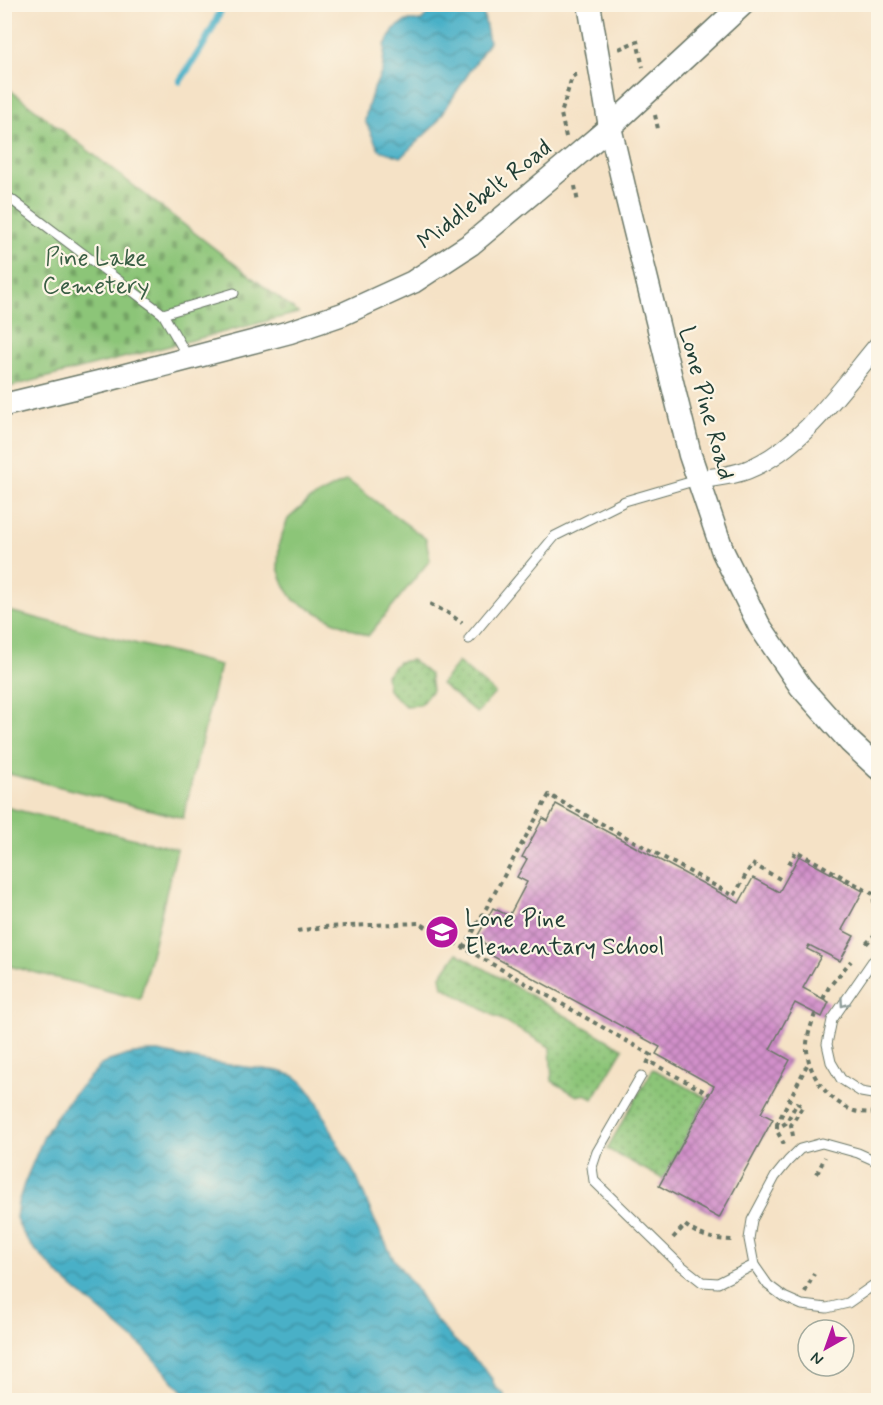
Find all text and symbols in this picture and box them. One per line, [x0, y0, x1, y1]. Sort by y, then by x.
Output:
street label: Middlebelt Road [411, 133, 559, 257]
park label: Pine Lake Cemetery [42, 243, 150, 302]
street label: Lone Pine Road [670, 323, 741, 484]
place label: Lone Pine Elementary School [465, 904, 664, 963]
school or university icon: Lone Pine Elementary School [424, 914, 460, 950]
one-way arrow [840, 997, 851, 1008]
north arrow [796, 1318, 856, 1378]
text: N [806, 1347, 828, 1370]

